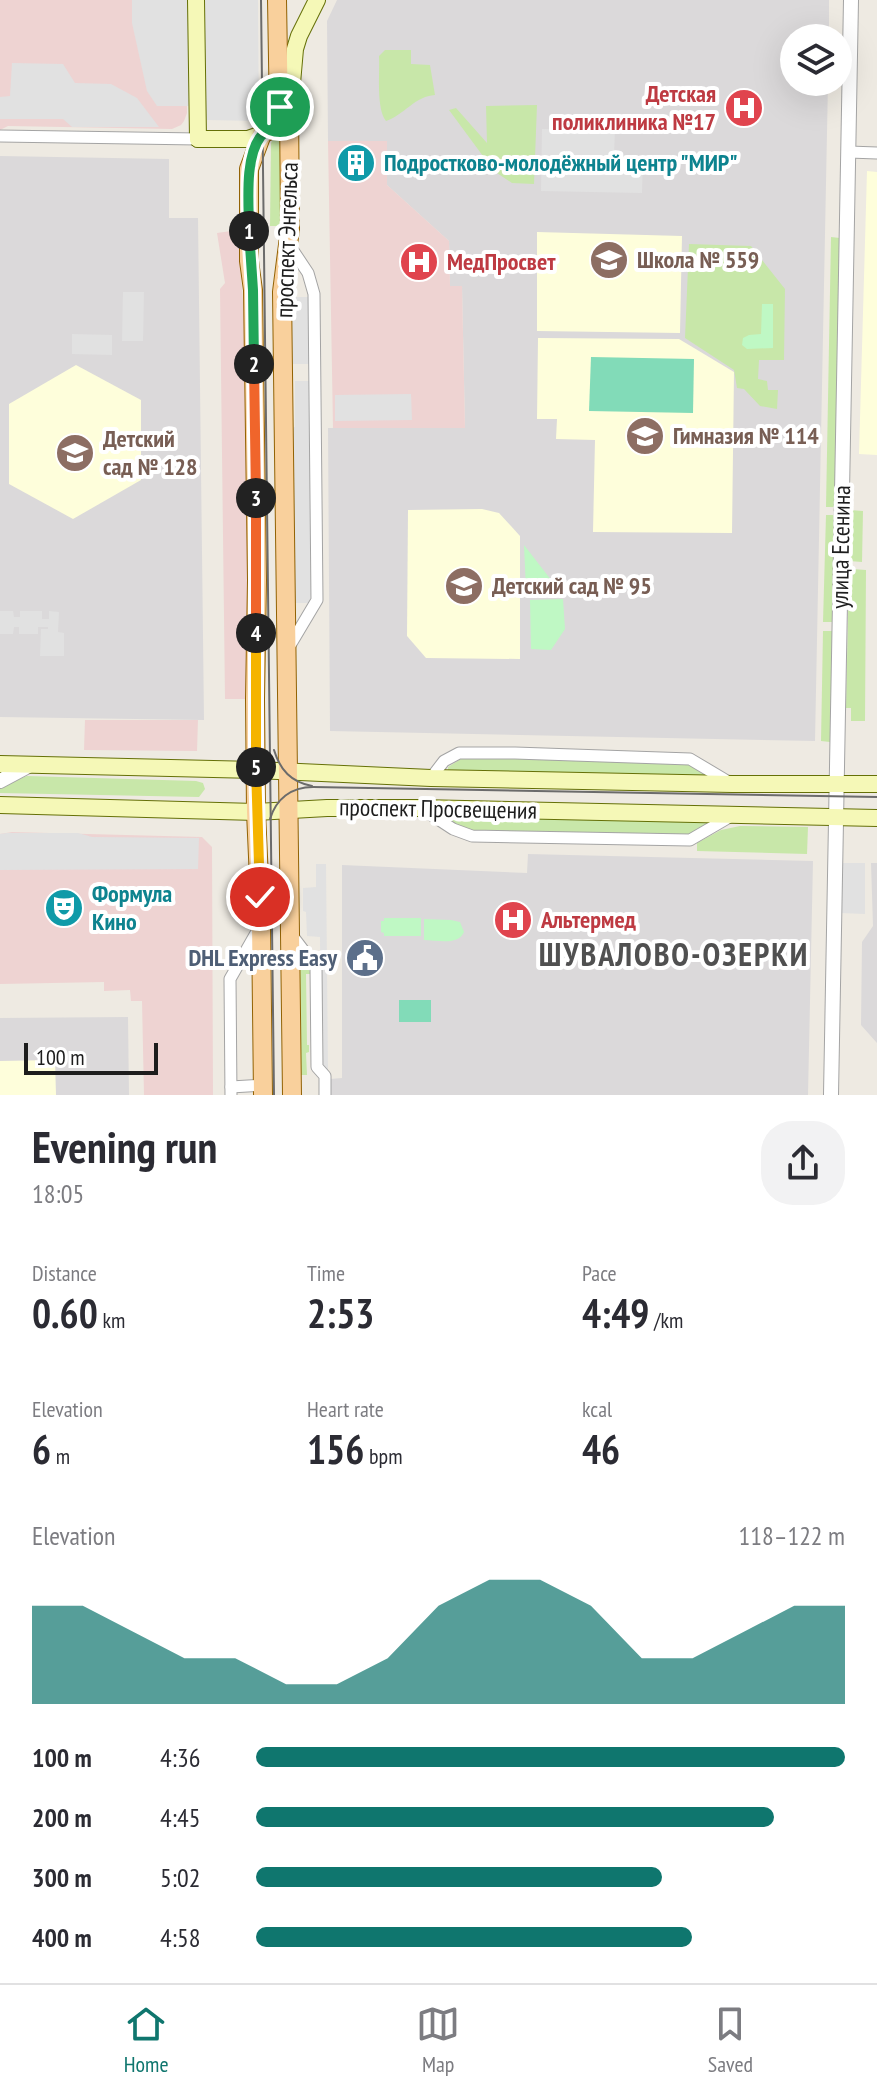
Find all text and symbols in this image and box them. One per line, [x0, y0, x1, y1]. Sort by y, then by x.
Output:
map controls [780, 24, 852, 96]
button: layers [780, 24, 852, 96]
pin [246, 73, 314, 141]
place label: Детская поликлиника №17 [552, 78, 716, 137]
icon: arrive [258, 85, 302, 129]
hospital icon: Детская поликлиника №17 [723, 87, 765, 129]
building icon: Подростково-молодёжный центр "МИР" [335, 142, 377, 184]
place label: Подростково-молодёжный центр "МИР" [384, 147, 738, 178]
street label: проспект Энгельса [268, 161, 305, 319]
pin: 1 [229, 211, 269, 251]
text: 1 [244, 217, 254, 245]
school or university icon: Школа № 559 [588, 239, 630, 281]
hospital icon: МедПросвет [398, 241, 440, 283]
place label: Школа № 559 [637, 244, 759, 275]
place label: МедПросвет [447, 246, 556, 277]
pin: 2 [234, 344, 274, 384]
text: 2 [249, 350, 259, 378]
school or university icon: Гимназия № 114 [624, 415, 666, 457]
place label: Гимназия № 114 [673, 420, 819, 451]
place label: Детский сад № 128 [103, 423, 198, 482]
school or university icon: Детский сад № 128 [54, 432, 96, 474]
pin: 3 [236, 478, 276, 518]
text: 3 [251, 484, 261, 512]
street label: улица Есенина [824, 485, 857, 609]
school or university icon: Детский сад № 95 [443, 565, 485, 607]
place label: Детский сад № 95 [492, 570, 652, 601]
pin: 4 [236, 613, 276, 653]
text: 4 [251, 619, 261, 647]
pin: 5 [236, 747, 276, 787]
text: 5 [251, 753, 261, 781]
street label: проспект Просвещения [339, 791, 537, 826]
pin [226, 863, 294, 931]
icon: check [238, 875, 282, 919]
place label: Формула Кино [92, 878, 172, 937]
theatre icon: Формула Кино [43, 887, 85, 929]
hospital icon: Альтермед [492, 899, 534, 941]
place label: Альтермед [540, 904, 637, 935]
district label: ШУВАЛОВО-ОЗЕРКИ [539, 933, 809, 975]
public building icon: DHL Express Easy [344, 937, 386, 979]
place label: DHL Express Easy [188, 942, 337, 973]
scale bar [24, 1039, 158, 1075]
text: 100 m [36, 1043, 85, 1071]
text: Evening run [32, 1118, 217, 1175]
button: share [761, 1121, 845, 1205]
text: 18:05 [32, 1177, 84, 1210]
text: Distance [32, 1259, 97, 1287]
text: Time [307, 1259, 345, 1287]
text: Pace [582, 1259, 617, 1287]
text: 0.60 [32, 1287, 98, 1339]
text: 2:53 [307, 1287, 374, 1339]
text: 4:49 [582, 1287, 649, 1339]
text: km [98, 1306, 125, 1334]
text: /km [649, 1306, 683, 1334]
text: Elevation [32, 1395, 103, 1423]
text: Heart rate [307, 1395, 384, 1423]
text: kcal [582, 1395, 612, 1423]
text: 6 [32, 1423, 51, 1475]
text: 156 [307, 1423, 364, 1475]
text: 46 [582, 1423, 620, 1475]
text: m [51, 1442, 70, 1470]
text: bpm [364, 1442, 402, 1470]
text: Elevation [32, 1519, 115, 1552]
text: 118–122 m [739, 1519, 845, 1552]
text: 100 m [32, 1741, 92, 1774]
text: 4:36 [160, 1741, 200, 1774]
text: 200 m [32, 1801, 92, 1834]
text: 4:45 [160, 1801, 200, 1834]
text: 300 m [32, 1861, 92, 1894]
text: 5:02 [160, 1861, 200, 1894]
text: 400 m [32, 1921, 92, 1954]
text: 4:58 [160, 1921, 200, 1954]
tab: Home [124, 2002, 169, 2078]
tab: Map [416, 2002, 460, 2078]
tab: Saved [708, 2002, 753, 2078]

